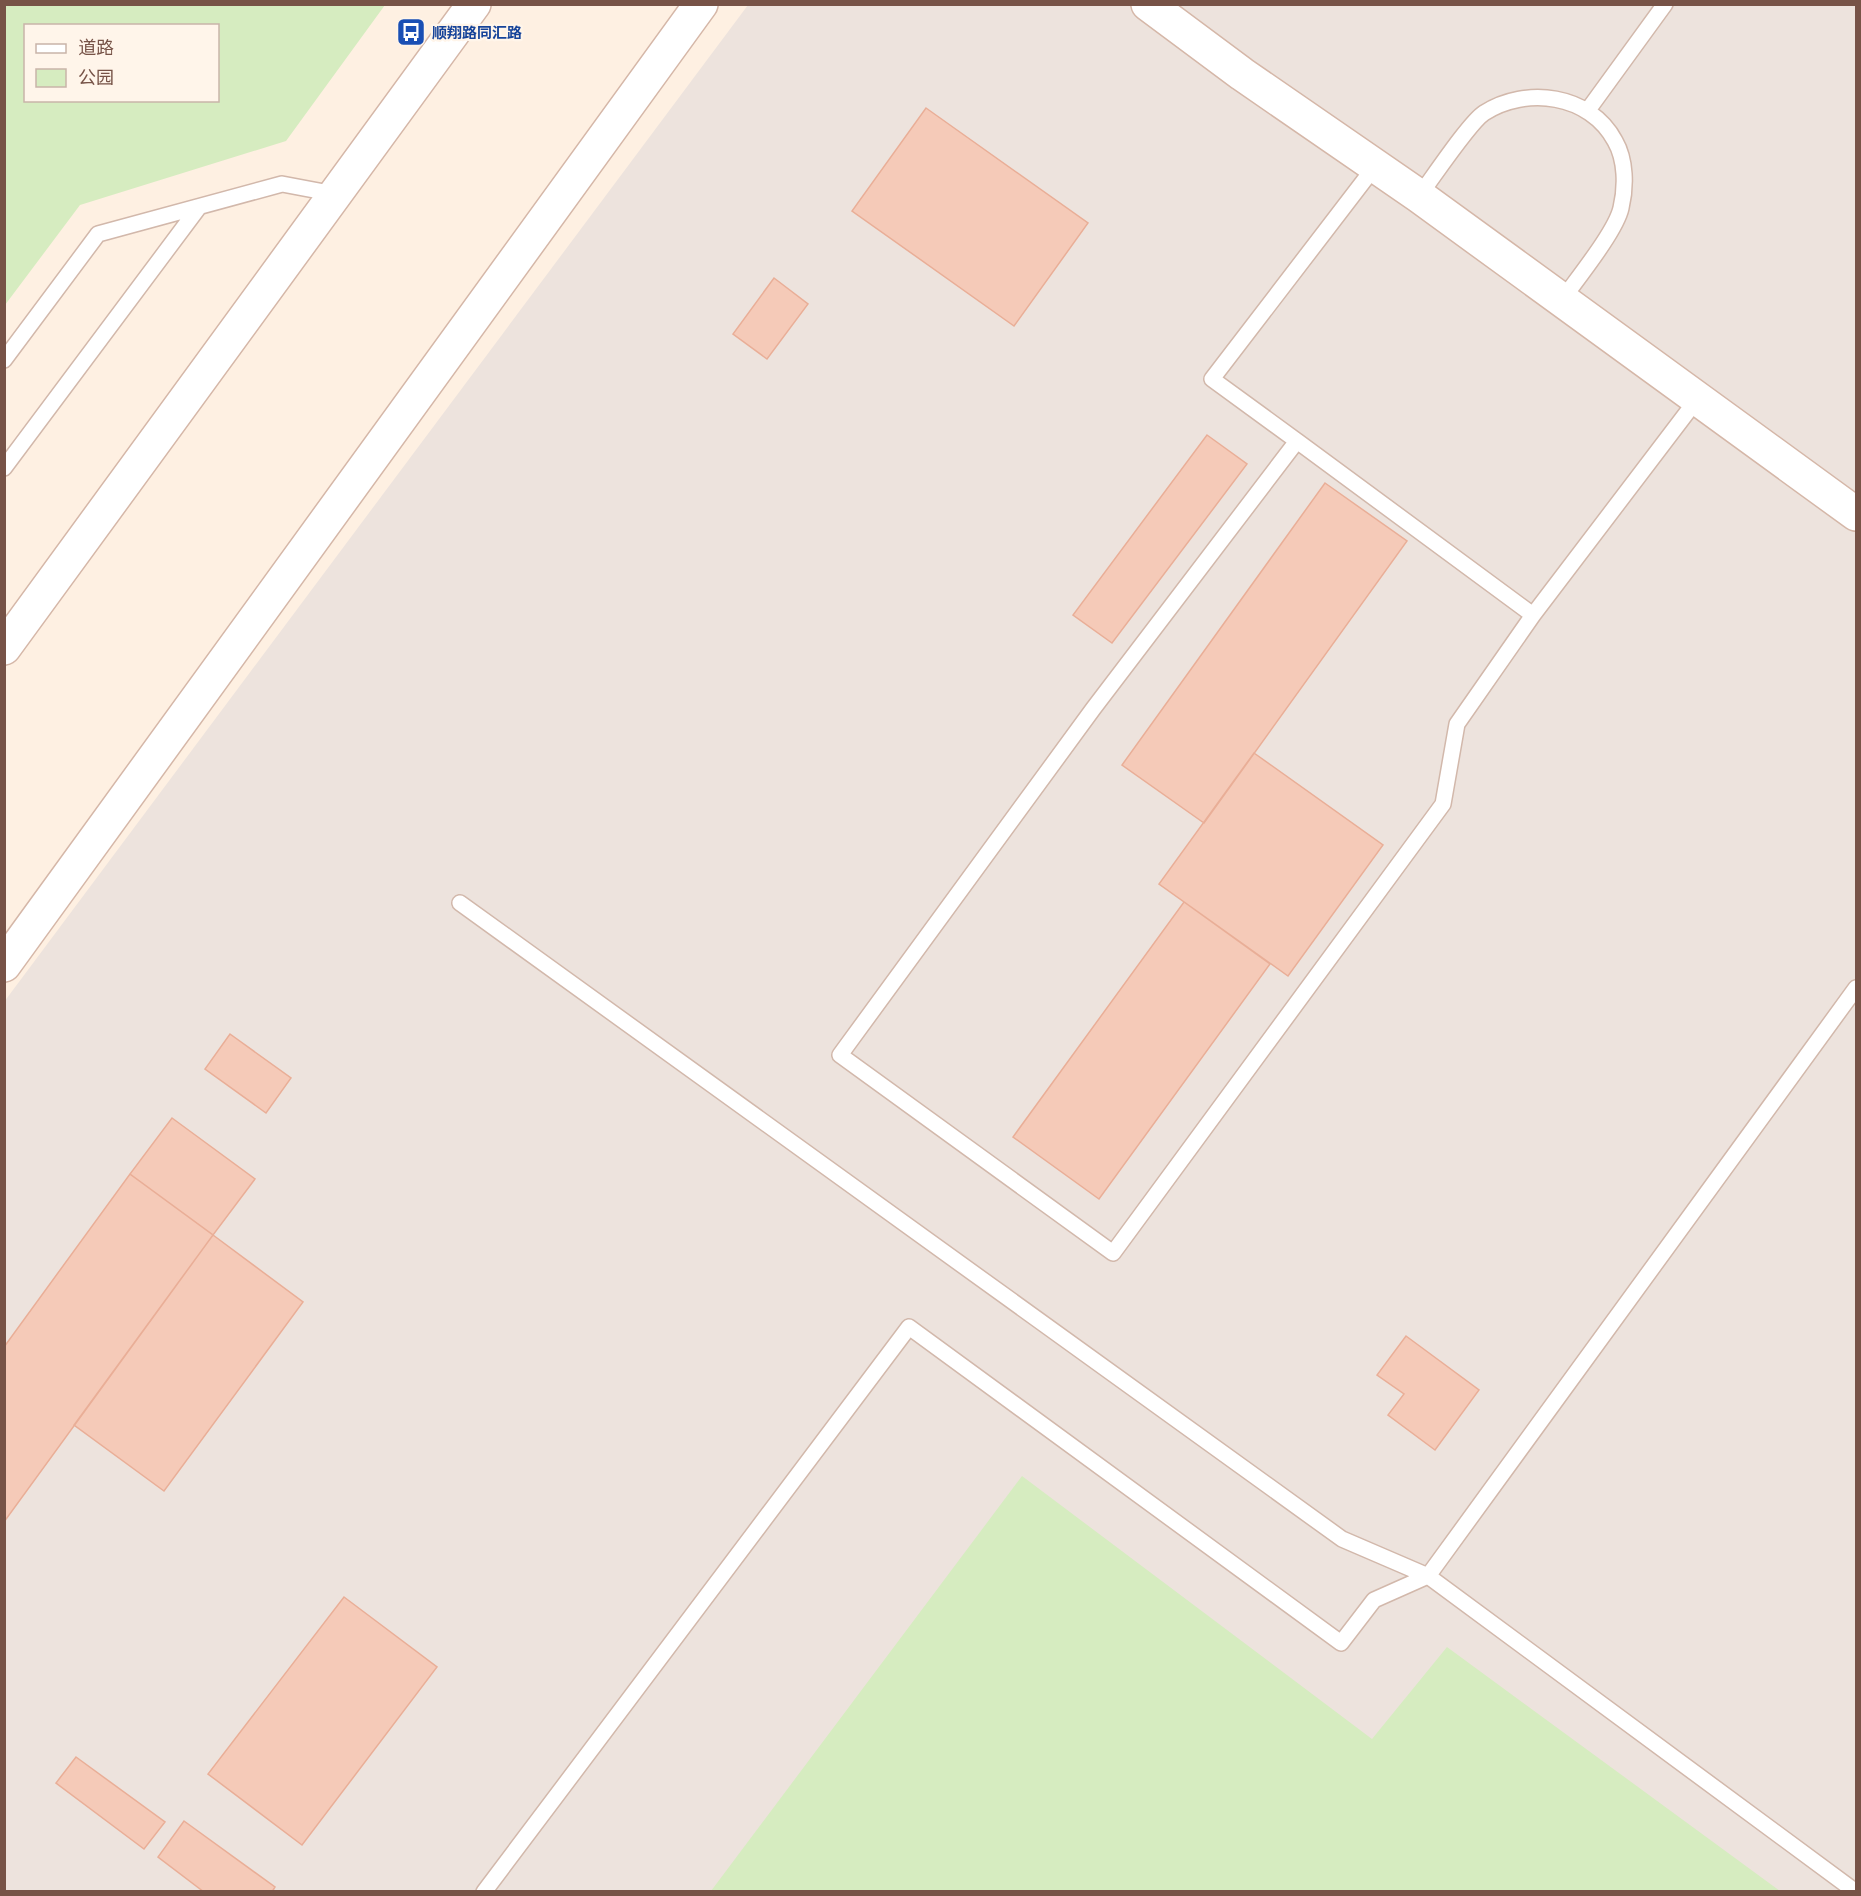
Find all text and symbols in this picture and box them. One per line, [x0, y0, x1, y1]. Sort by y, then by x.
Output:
bus stop icon: 顺翔路同汇路 [395, 16, 427, 48]
place label: 顺翔路同汇路 [432, 22, 522, 42]
legend [24, 24, 219, 102]
text: 道路 [78, 35, 114, 59]
text: 公园 [78, 65, 114, 89]

